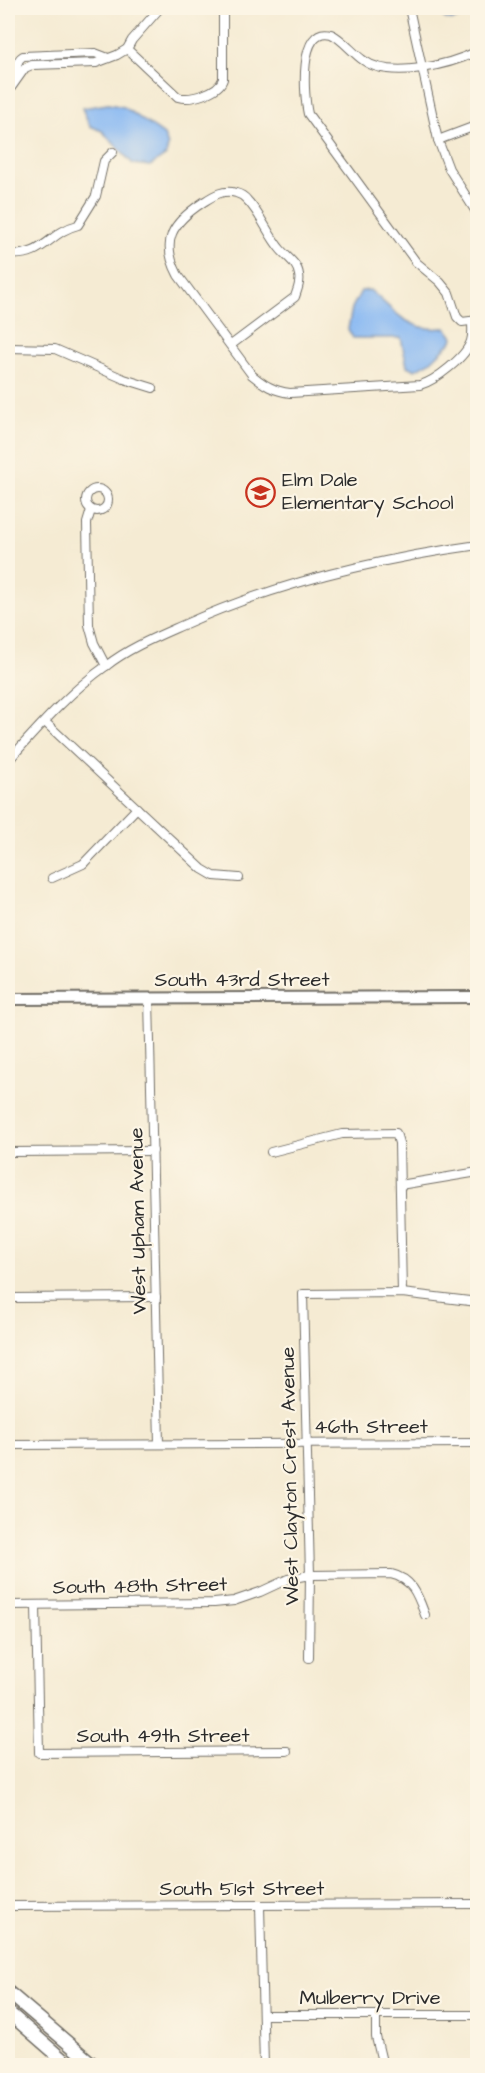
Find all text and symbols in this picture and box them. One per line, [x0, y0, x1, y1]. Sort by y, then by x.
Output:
place label: Elm Dale Elementary School [282, 466, 454, 518]
school or university icon: Elm Dale Elementary School [245, 476, 277, 508]
street label: South 43rd Street [154, 966, 330, 994]
street label: West Upham Avenue [122, 1127, 154, 1315]
street label: West Clayton Crest Avenue [274, 1346, 307, 1606]
street label: 46th Street [314, 1413, 428, 1441]
street label: South 48th Street [53, 1570, 227, 1602]
street label: South 49th Street [77, 1722, 249, 1750]
street label: South 51st Street [160, 1875, 324, 1903]
street label: Mulberry Drive [299, 1984, 441, 2013]

